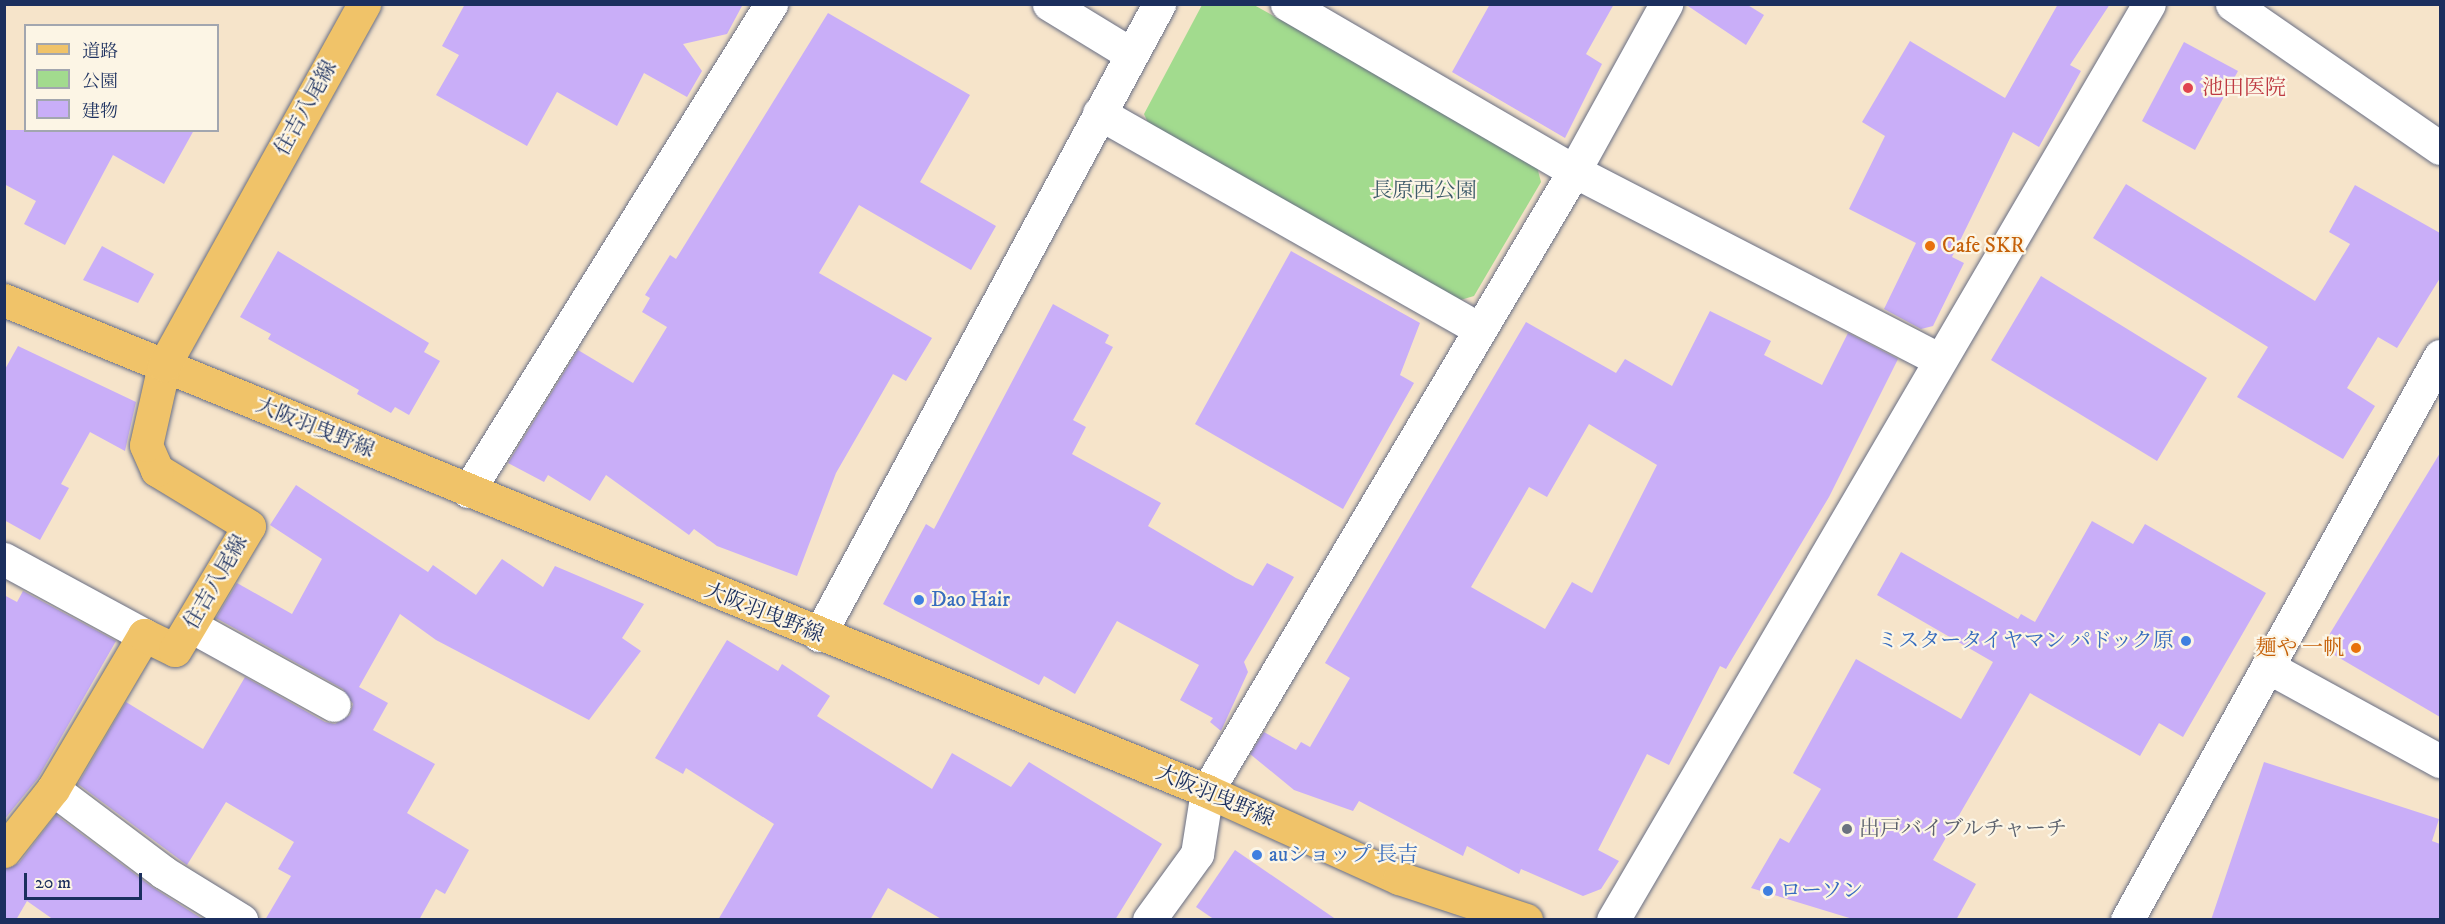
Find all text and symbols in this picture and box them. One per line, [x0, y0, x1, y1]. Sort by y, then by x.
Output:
legend [24, 24, 219, 132]
text: 道路 [82, 41, 118, 63]
street label: 住吉八尾線 [270, 56, 342, 160]
text: 公園 [82, 71, 118, 93]
place label: 池田医院 [2202, 75, 2286, 101]
marker: 池田医院 [2179, 79, 2197, 97]
text: 建物 [82, 101, 118, 123]
park label: 長原西公園 [1372, 178, 1476, 204]
place label: Cafe SKR [1942, 233, 2024, 259]
marker: Cafe SKR [1923, 239, 1937, 253]
street label: 大阪羽曳野線 [252, 393, 378, 463]
street label: 住吉八尾線 [179, 530, 253, 634]
street label: 大阪羽曳野線 [701, 578, 827, 648]
place label: Dao Hair [931, 587, 1010, 613]
marker: Dao Hair [912, 593, 926, 607]
place label: ミスタータイヤマン パドック原 [1875, 628, 2174, 654]
marker: ミスタータイヤマン パドック原 [2179, 634, 2193, 648]
place label: 麺や 一帆 [2255, 635, 2344, 661]
marker: 麺や 一帆 [2349, 641, 2363, 655]
street label: 大阪羽曳野線 [1152, 760, 1278, 832]
place label: 出戸バイブルチャーチ [1859, 816, 2069, 842]
marker: 出戸バイブルチャーチ [1840, 822, 1854, 836]
place label: auショップ 長吉 [1269, 842, 1419, 868]
marker: auショップ 長吉 [1250, 848, 1264, 862]
scale bar [27, 861, 146, 899]
text: 20 m [35, 872, 71, 894]
place label: ローソン [1780, 878, 1864, 904]
marker: ローソン [1761, 884, 1775, 898]

